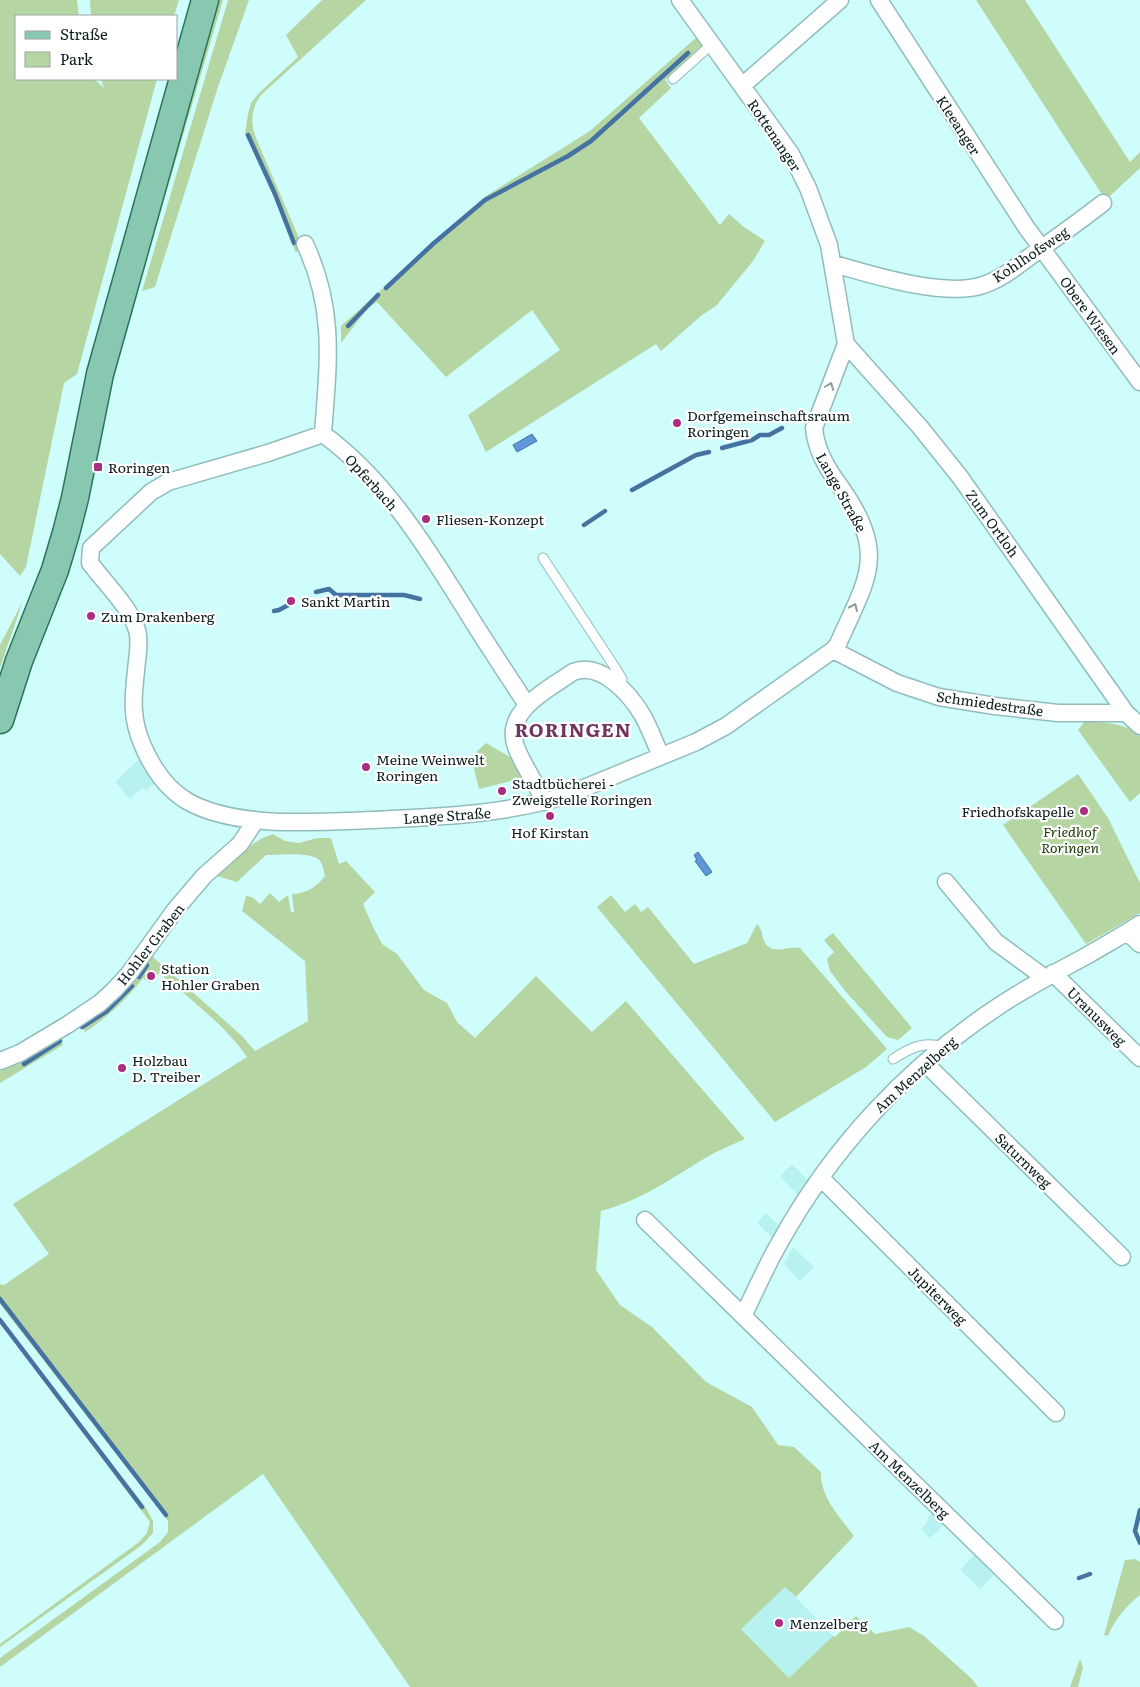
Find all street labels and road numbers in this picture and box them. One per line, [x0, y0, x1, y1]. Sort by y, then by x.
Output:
street label: Kleeanger [932, 91, 986, 159]
street label: Rottenanger [743, 95, 807, 175]
street label: Kohlhofsweg [988, 221, 1072, 287]
street label: Obere Wiesen [1056, 272, 1126, 358]
street label: Opferbach [341, 449, 403, 515]
street label: Lange Straße [812, 449, 872, 535]
street label: Zum Ortloh [962, 485, 1024, 561]
street label: Schmiedestraße [935, 686, 1045, 720]
street label: Lange Straße [403, 802, 491, 828]
street label: Hohler Graben [112, 899, 188, 989]
street label: Uranusweg [1063, 982, 1131, 1050]
street label: Am Menzelberg [869, 1031, 961, 1117]
street label: Saturnweg [991, 1128, 1057, 1192]
street label: Jupiterweg [904, 1261, 972, 1329]
street label: Am Menzelberg [865, 1435, 955, 1523]

